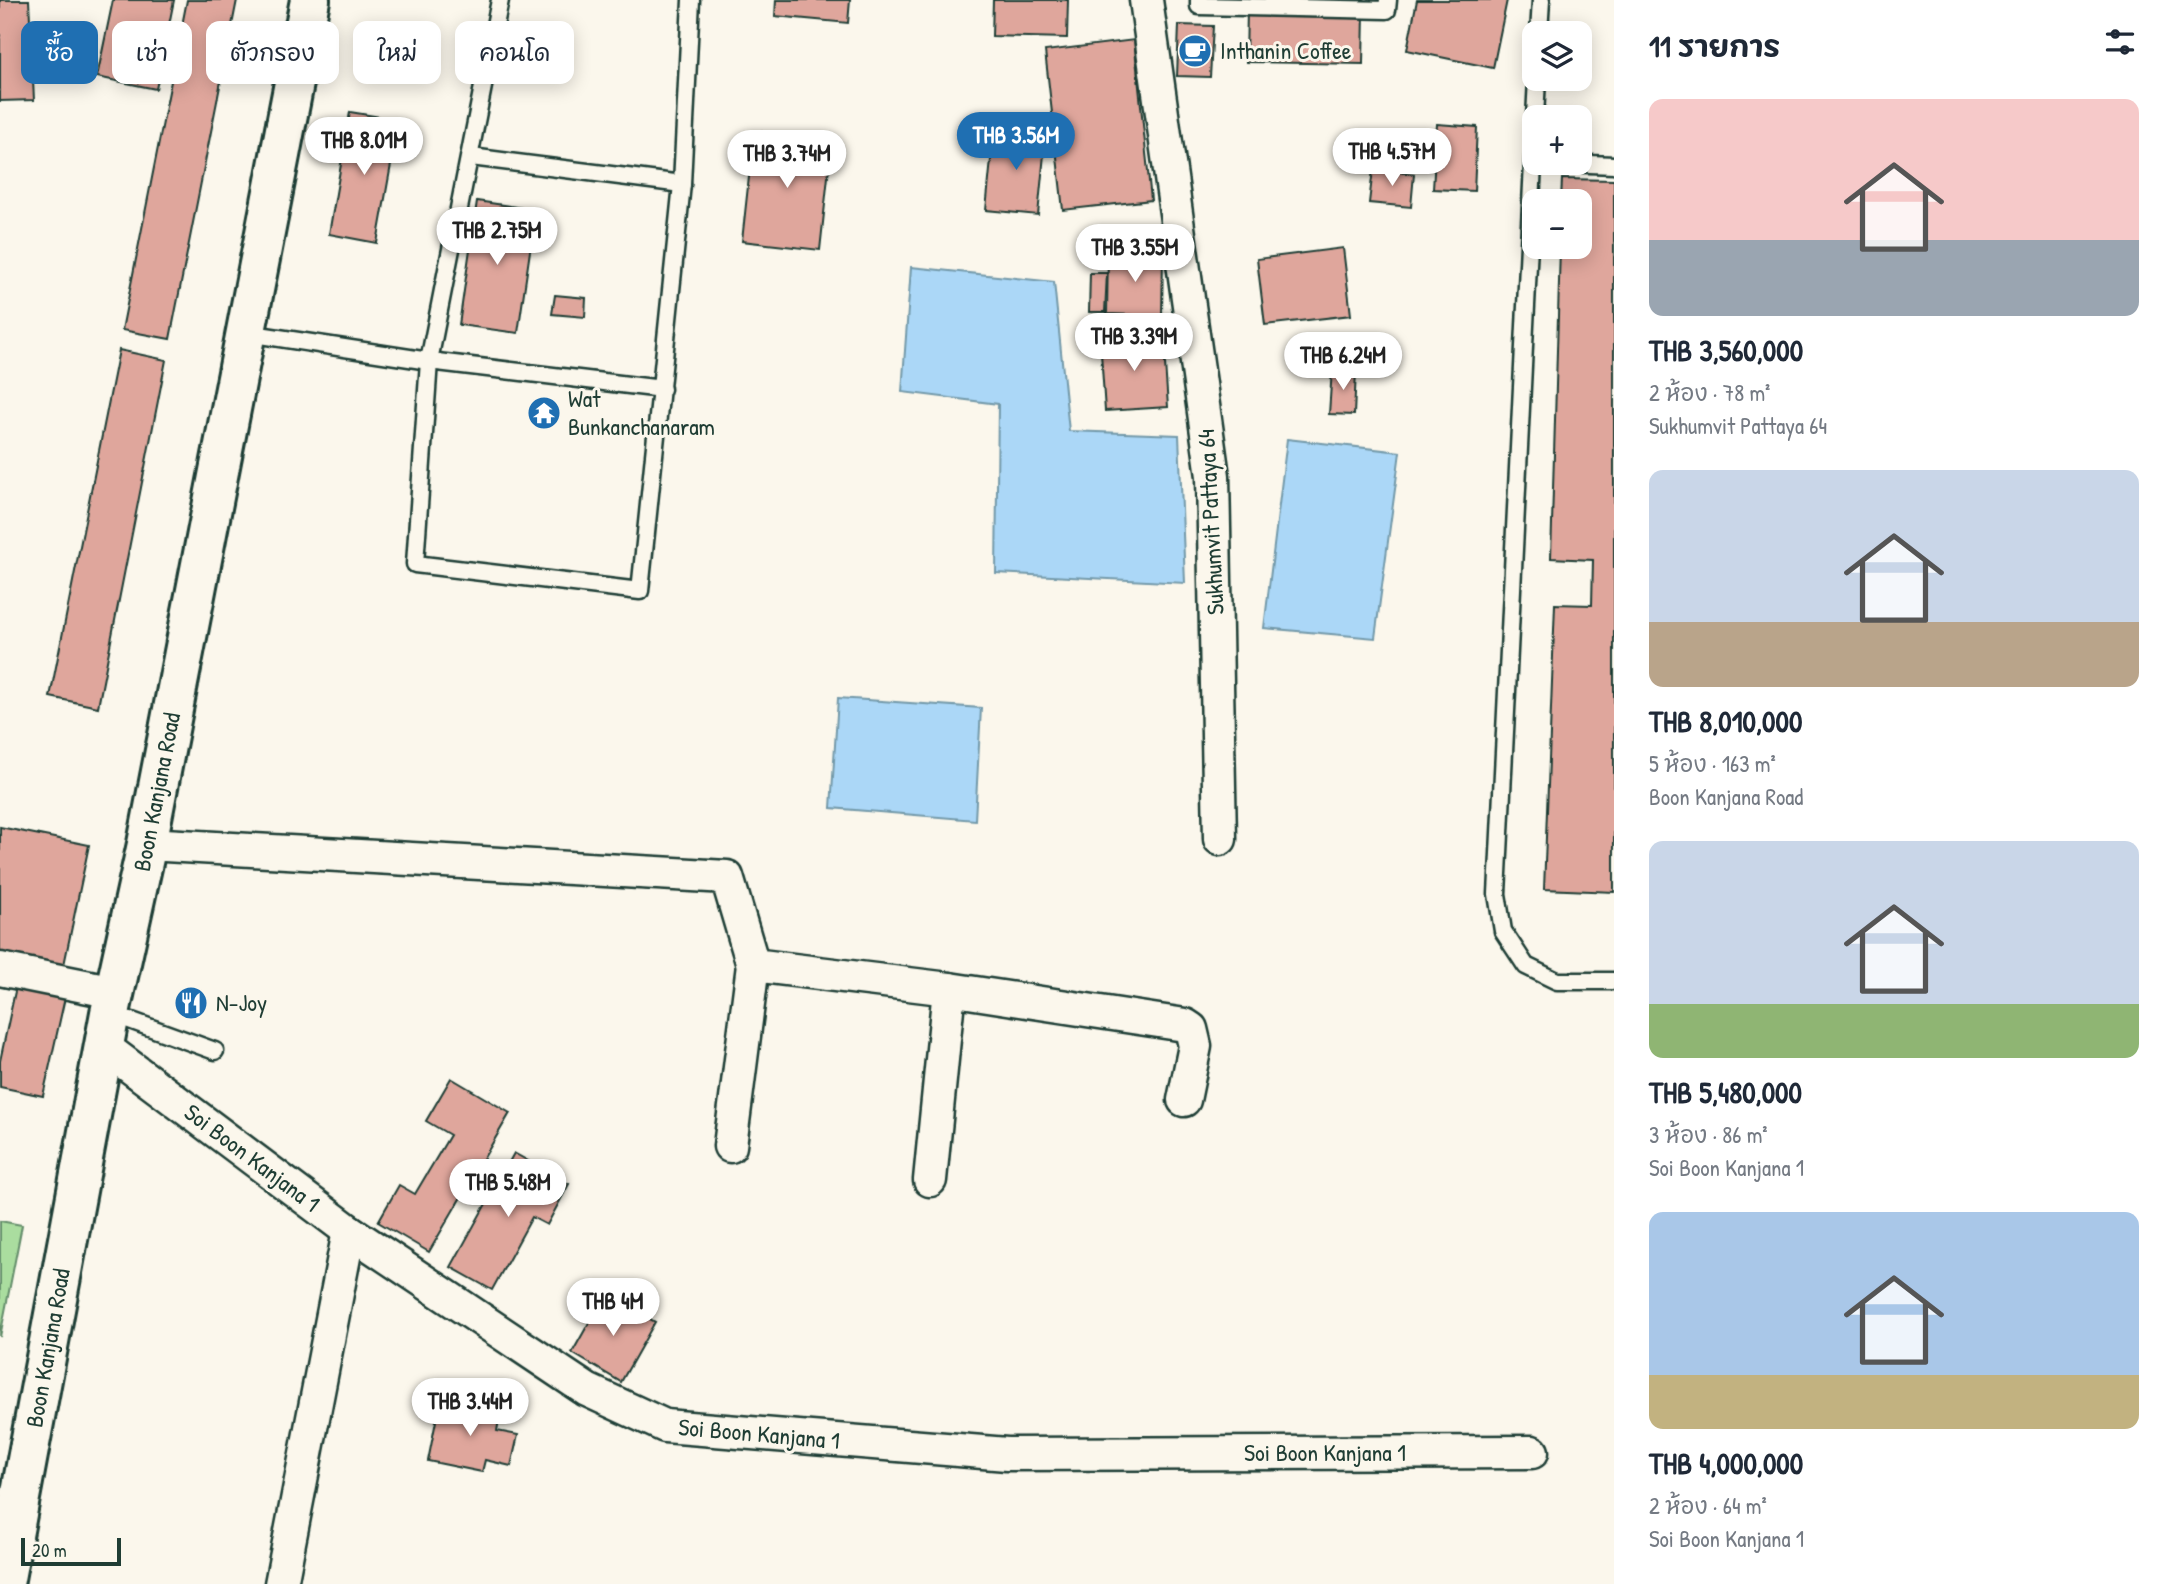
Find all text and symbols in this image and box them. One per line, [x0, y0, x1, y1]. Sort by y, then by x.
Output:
chip: ซื้อ [21, 21, 98, 84]
chip: เช่า [112, 21, 192, 84]
chip: ตัวกรอง [206, 21, 339, 84]
chip: ใหม่ [353, 21, 441, 84]
chip: คอนโด [455, 21, 574, 84]
map controls [1522, 21, 1592, 259]
button: layers [1522, 21, 1592, 91]
icon: filters [2101, 23, 2139, 61]
text: 11 รายการ [1649, 26, 1780, 66]
cafe icon: Inthanin Coffee [1176, 32, 1214, 70]
place label: Inthanin Coffee [1220, 34, 1352, 66]
button: + [1522, 105, 1592, 175]
pin: THB 3.56M [936, 113, 1096, 172]
pin: THB 8.01M [284, 118, 444, 177]
text: THB 3.56M [973, 119, 1059, 150]
text: THB 8.01M [321, 124, 407, 155]
pin: THB 4.57M [1312, 128, 1472, 188]
pin: THB 3.74M [707, 130, 867, 190]
text: THB 4.57M [1349, 135, 1435, 166]
text: THB 3.74M [743, 137, 831, 168]
icon: home [1831, 144, 1957, 270]
button: − [1522, 189, 1592, 259]
pin: THB 2.75M [417, 208, 577, 267]
text: THB 2.75M [453, 214, 541, 245]
pin: THB 3.55M [1055, 224, 1215, 284]
text: THB 3.55M [1092, 231, 1178, 262]
pin: THB 3.39M [1054, 314, 1214, 373]
text: THB 3.39M [1091, 320, 1177, 351]
text: THB 3,560,000 [1649, 330, 1803, 370]
pin: THB 6.24M [1263, 332, 1423, 392]
text: THB 6.24M [1300, 339, 1386, 370]
text: 2 ห้อง · 78 m² [1649, 377, 1770, 408]
place label: Wat Bunkanchanaram [568, 382, 715, 442]
temple icon: Wat Bunkanchanaram [525, 394, 563, 432]
text: Sukhumvit Pattaya 64 [1649, 410, 1827, 441]
street label: Sukhumvit Pattaya 64 [1189, 428, 1231, 616]
icon: home [1831, 515, 1957, 641]
text: THB 8,010,000 [1649, 701, 1802, 741]
street label: Boon Kanjana Road [125, 710, 187, 874]
text: 5 ห้อง · 163 m² [1649, 748, 1776, 779]
text: Boon Kanjana Road [1649, 781, 1803, 812]
icon: home [1831, 886, 1957, 1012]
restaurant icon: N-Joy [172, 984, 210, 1022]
place label: N-Joy [216, 986, 267, 1018]
text: THB 5,480,000 [1649, 1072, 1802, 1112]
street label: Soi Boon Kanjana 1 [178, 1096, 327, 1219]
text: 3 ห้อง · 86 m² [1649, 1119, 1768, 1150]
text: Soi Boon Kanjana 1 [1649, 1152, 1804, 1183]
pin: THB 5.48M [428, 1160, 588, 1219]
text: THB 5.48M [465, 1166, 551, 1197]
icon: home [1831, 1257, 1957, 1383]
street label: Boon Kanjana Road [17, 1266, 77, 1430]
pin: THB 4M [556, 1278, 670, 1338]
text: THB 4M [583, 1285, 643, 1316]
pin: THB 3.44M [390, 1378, 550, 1438]
text: THB 3.44M [428, 1385, 512, 1416]
street label: Soi Boon Kanjana 1 [677, 1410, 841, 1456]
street label: Soi Boon Kanjana 1 [1244, 1436, 1406, 1468]
text: THB 4,000,000 [1649, 1443, 1803, 1483]
text: 2 ห้อง · 64 m² [1649, 1490, 1767, 1521]
text: Soi Boon Kanjana 1 [1649, 1523, 1804, 1554]
scale bar [21, 1535, 121, 1567]
text: 20 m [32, 1537, 67, 1563]

